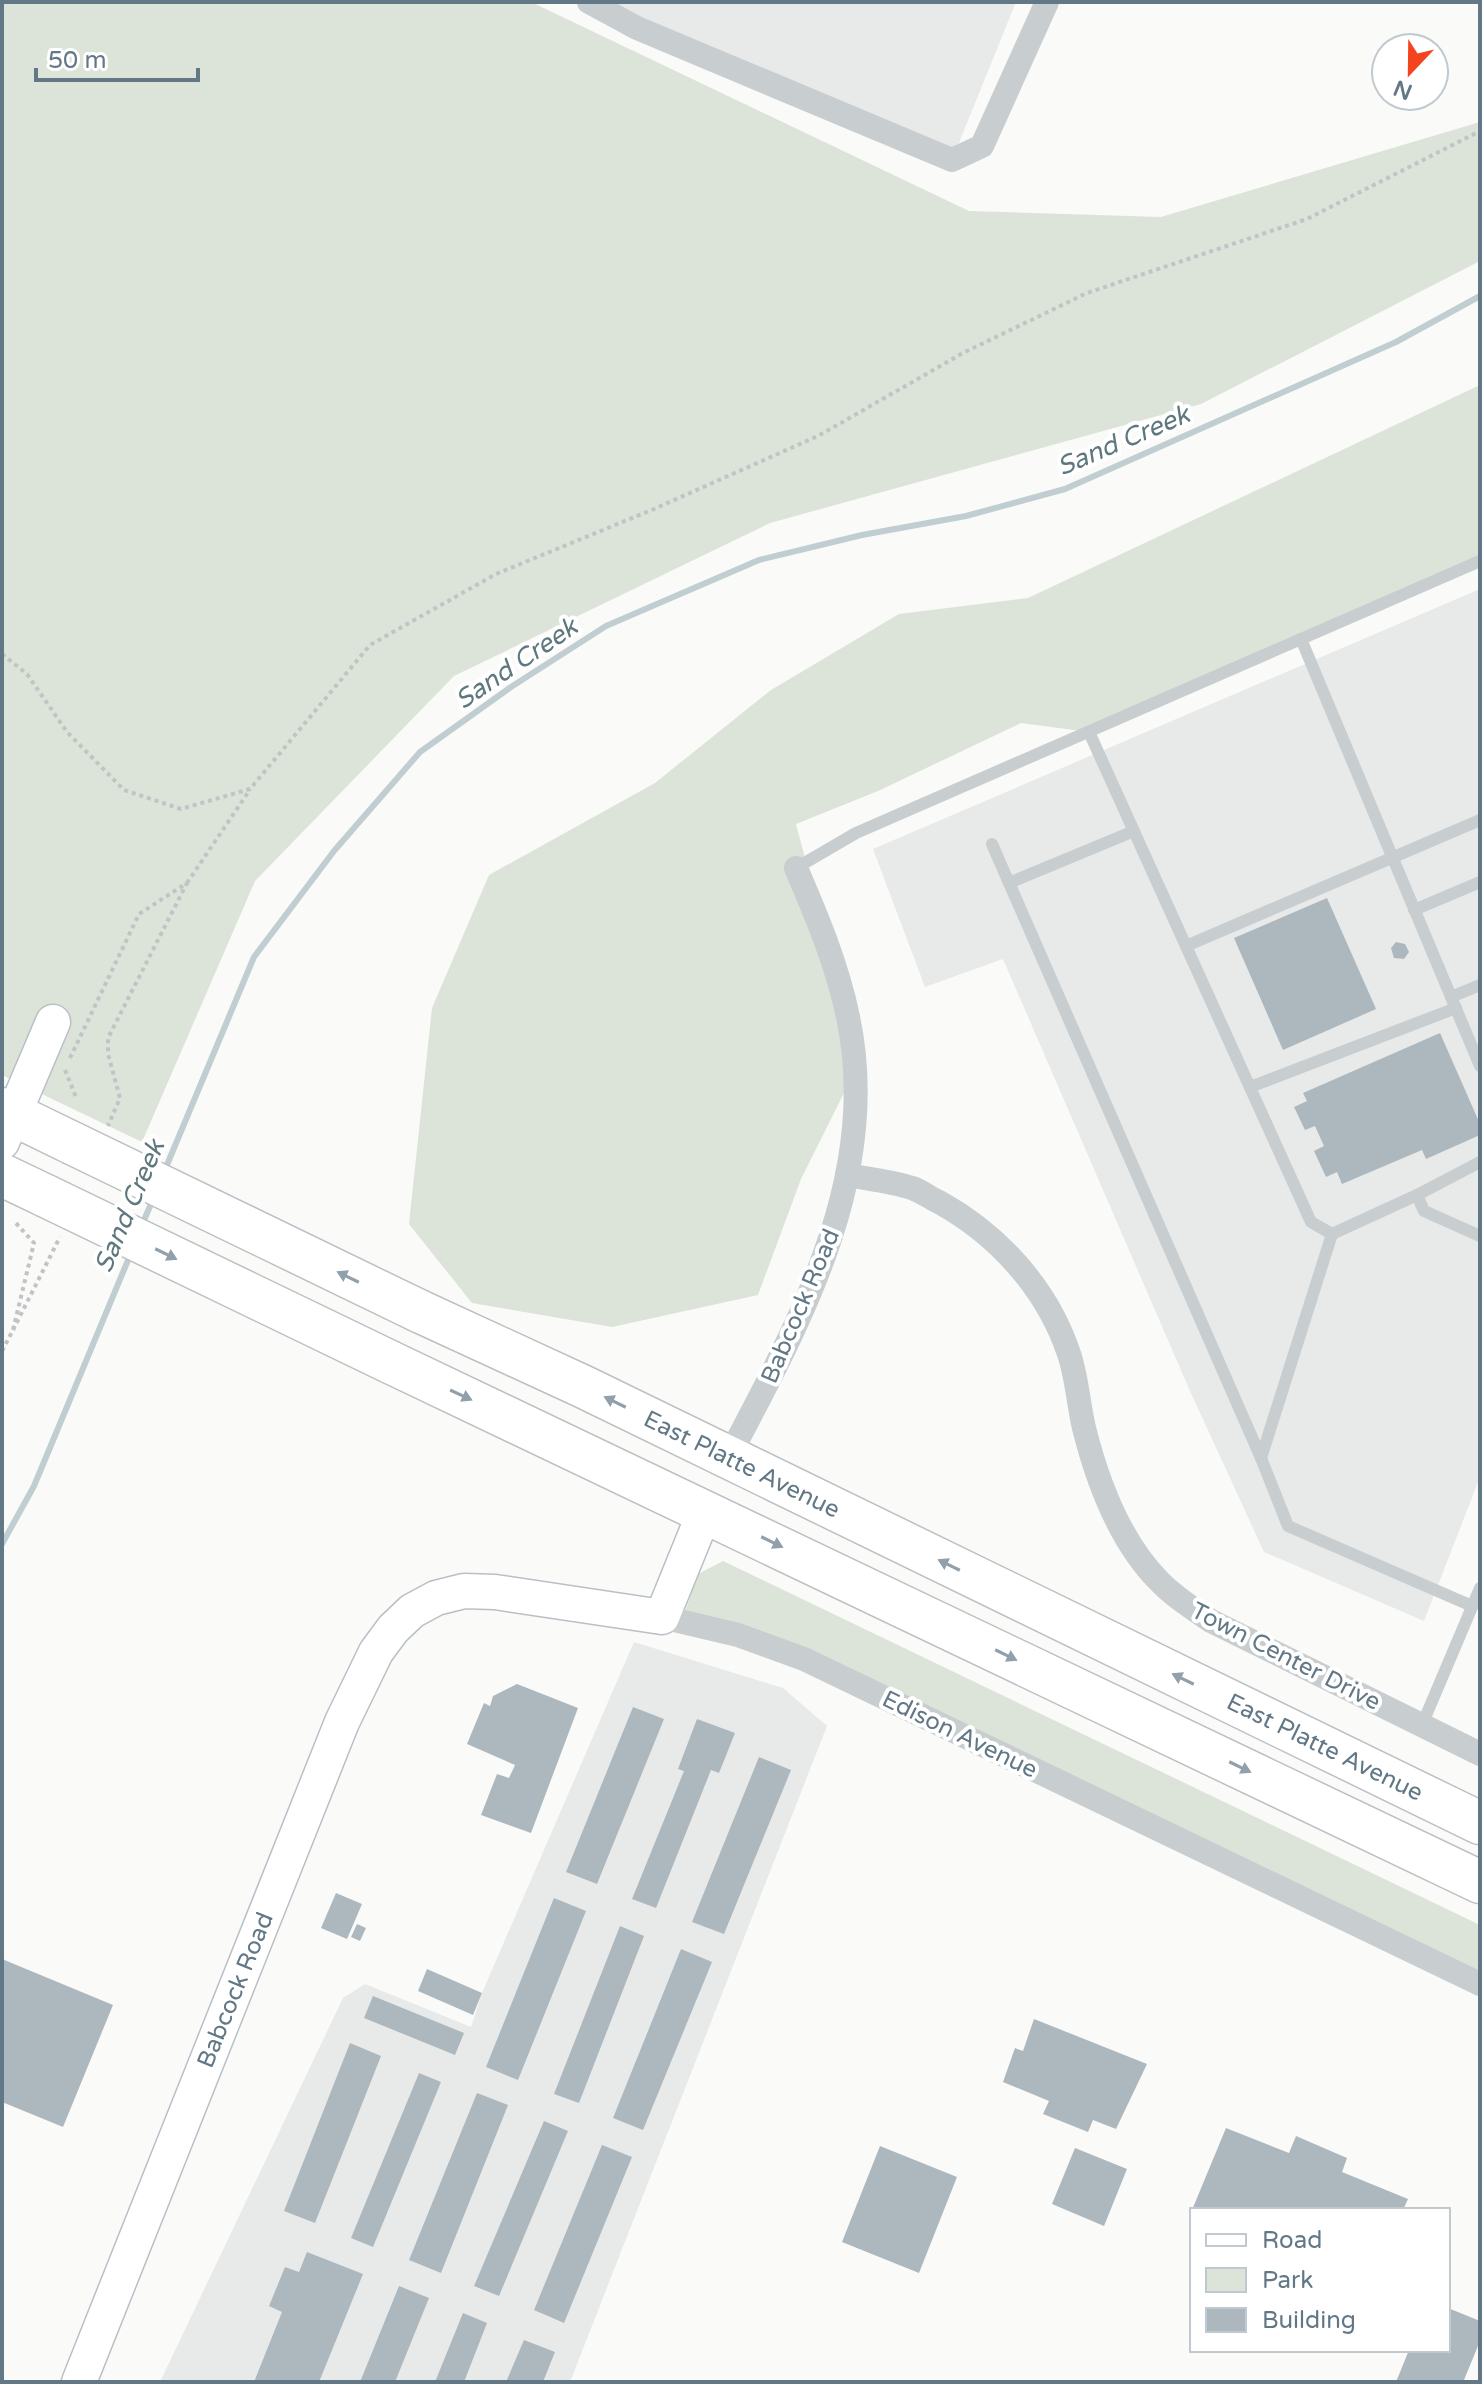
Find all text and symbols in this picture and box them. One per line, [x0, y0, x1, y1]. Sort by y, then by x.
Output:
scale bar [36, 32, 198, 82]
north arrow [1370, 32, 1450, 112]
text: 50 m [48, 46, 106, 75]
text: N [1390, 74, 1416, 105]
water label: Sand Creek [1052, 398, 1196, 482]
water label: Sand Creek [449, 610, 585, 716]
water label: Sand Creek [88, 1134, 172, 1277]
street label: Babcock Road [755, 1225, 846, 1388]
one-way arrow [155, 1247, 178, 1261]
one-way arrow [337, 1270, 360, 1284]
one-way arrow [449, 1388, 472, 1402]
one-way arrow [603, 1395, 626, 1409]
street label: East Platte Avenue [639, 1404, 845, 1525]
one-way arrow [760, 1536, 783, 1549]
one-way arrow [938, 1558, 961, 1572]
street label: Town Center Drive [1186, 1596, 1385, 1717]
one-way arrow [994, 1648, 1018, 1662]
one-way arrow [1172, 1672, 1195, 1686]
street label: Edison Avenue [877, 1684, 1042, 1785]
street label: East Platte Avenue [1222, 1687, 1428, 1808]
one-way arrow [1229, 1760, 1252, 1774]
street label: Babcock Road [191, 1908, 280, 2072]
legend [1190, 2208, 1450, 2352]
text: Road [1262, 2226, 1322, 2255]
text: Park [1262, 2266, 1313, 2295]
text: Building [1262, 2306, 1356, 2335]

